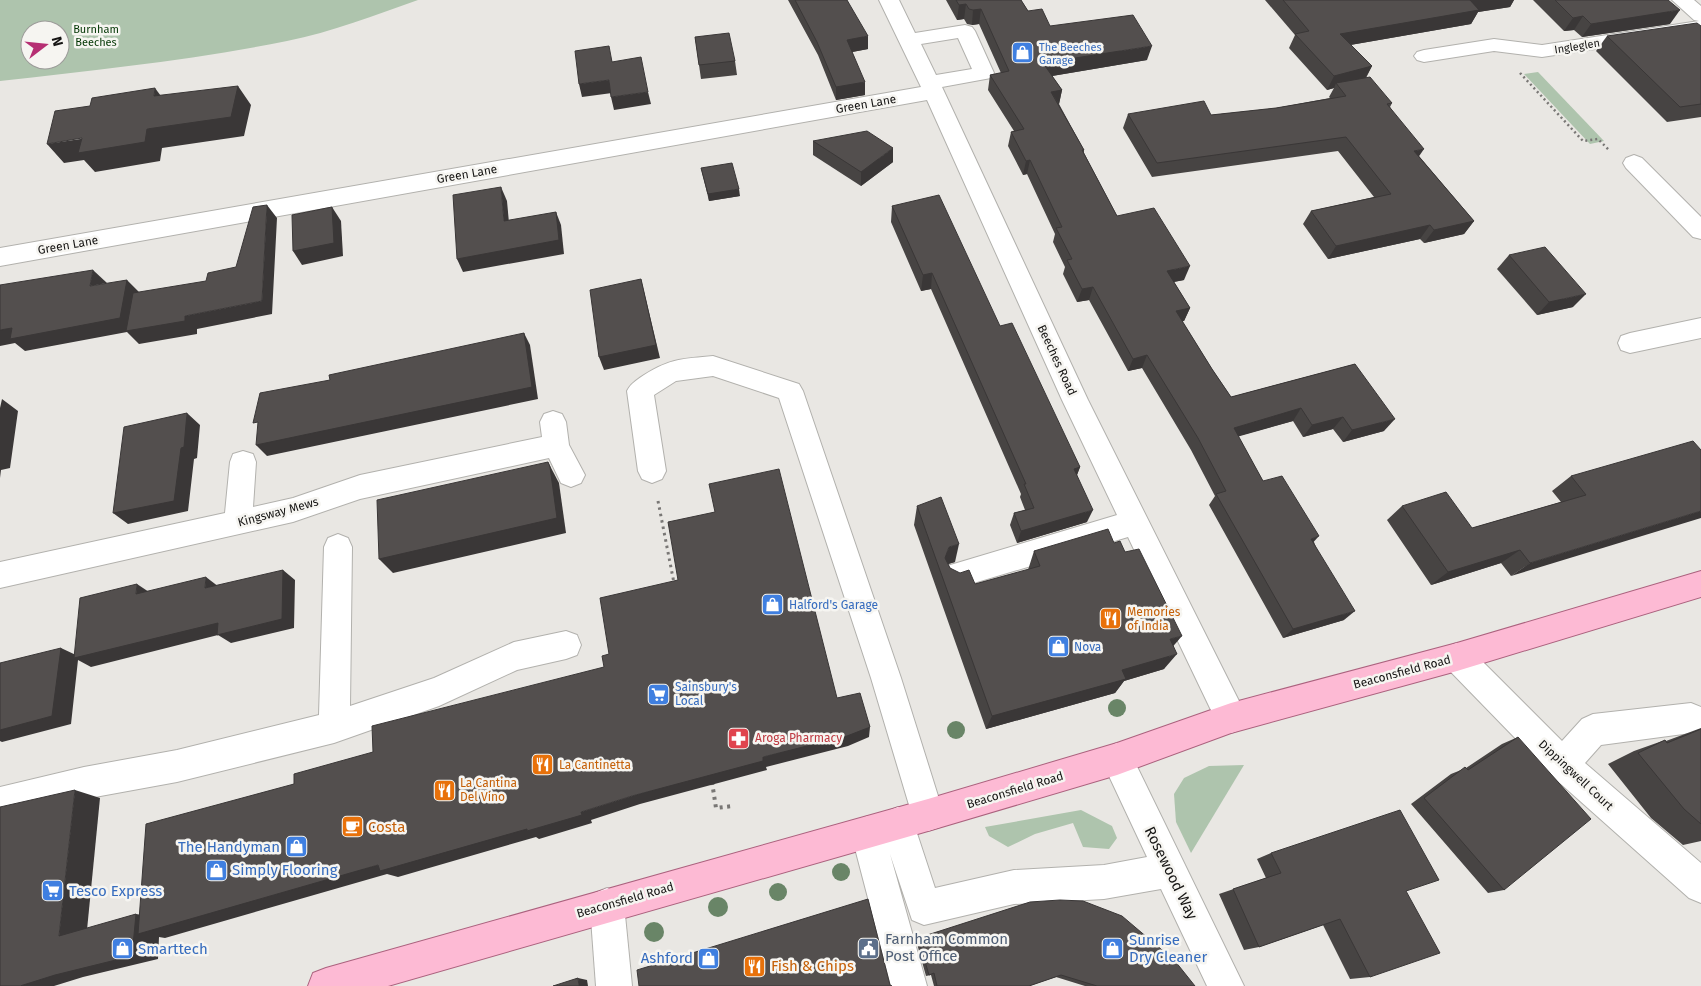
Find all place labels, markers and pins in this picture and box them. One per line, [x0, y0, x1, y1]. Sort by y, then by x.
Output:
shop icon: The Beeches Garage [1011, 41, 1035, 65]
place label: The Beeches Garage [1039, 41, 1102, 67]
shop icon: Halford's Garage [761, 593, 785, 617]
place label: Halford's Garage [789, 598, 878, 612]
place label: Memories of India [1127, 605, 1181, 633]
restaurant icon: Memories of India [1099, 607, 1123, 631]
shop icon: Nova [1046, 635, 1070, 659]
place label: Nova [1074, 640, 1101, 654]
place label: Sainsbury's Local [675, 680, 737, 708]
supermarket icon: Sainsbury's Local [647, 682, 671, 706]
pharmacy icon: Aroga Pharmacy [727, 726, 751, 750]
place label: Aroga Pharmacy [755, 731, 842, 745]
restaurant icon: La Cantinetta [531, 753, 555, 777]
place label: La Cantinetta [559, 758, 631, 772]
place label: La Cantina Del Vino [460, 776, 517, 804]
restaurant icon: La Cantina Del Vino [432, 778, 456, 802]
cafe icon: Costa [340, 815, 364, 839]
place label: Costa [368, 818, 405, 836]
shop icon: The Handyman [284, 835, 308, 859]
place label: The Handyman [178, 838, 280, 856]
shop icon: Simply Flooring [204, 858, 228, 882]
place label: Simply Flooring [232, 861, 338, 879]
supermarket icon: Tesco Express [41, 879, 65, 903]
place label: Tesco Express [69, 882, 162, 900]
place label: Farnham Common Post Office [885, 930, 1008, 965]
place label: Sunrise Dry Cleaner [1129, 931, 1208, 966]
public building icon: Farnham Common Post Office [857, 936, 881, 960]
shop icon: Smarttech [110, 937, 134, 961]
shop icon: Sunrise Dry Cleaner [1101, 937, 1125, 961]
place label: Smarttech [138, 940, 208, 958]
shop icon: Ashford [697, 946, 721, 970]
place label: Ashford [641, 949, 693, 967]
restaurant icon: Fish & Chips [743, 954, 767, 978]
place label: Fish & Chips [771, 957, 854, 975]

